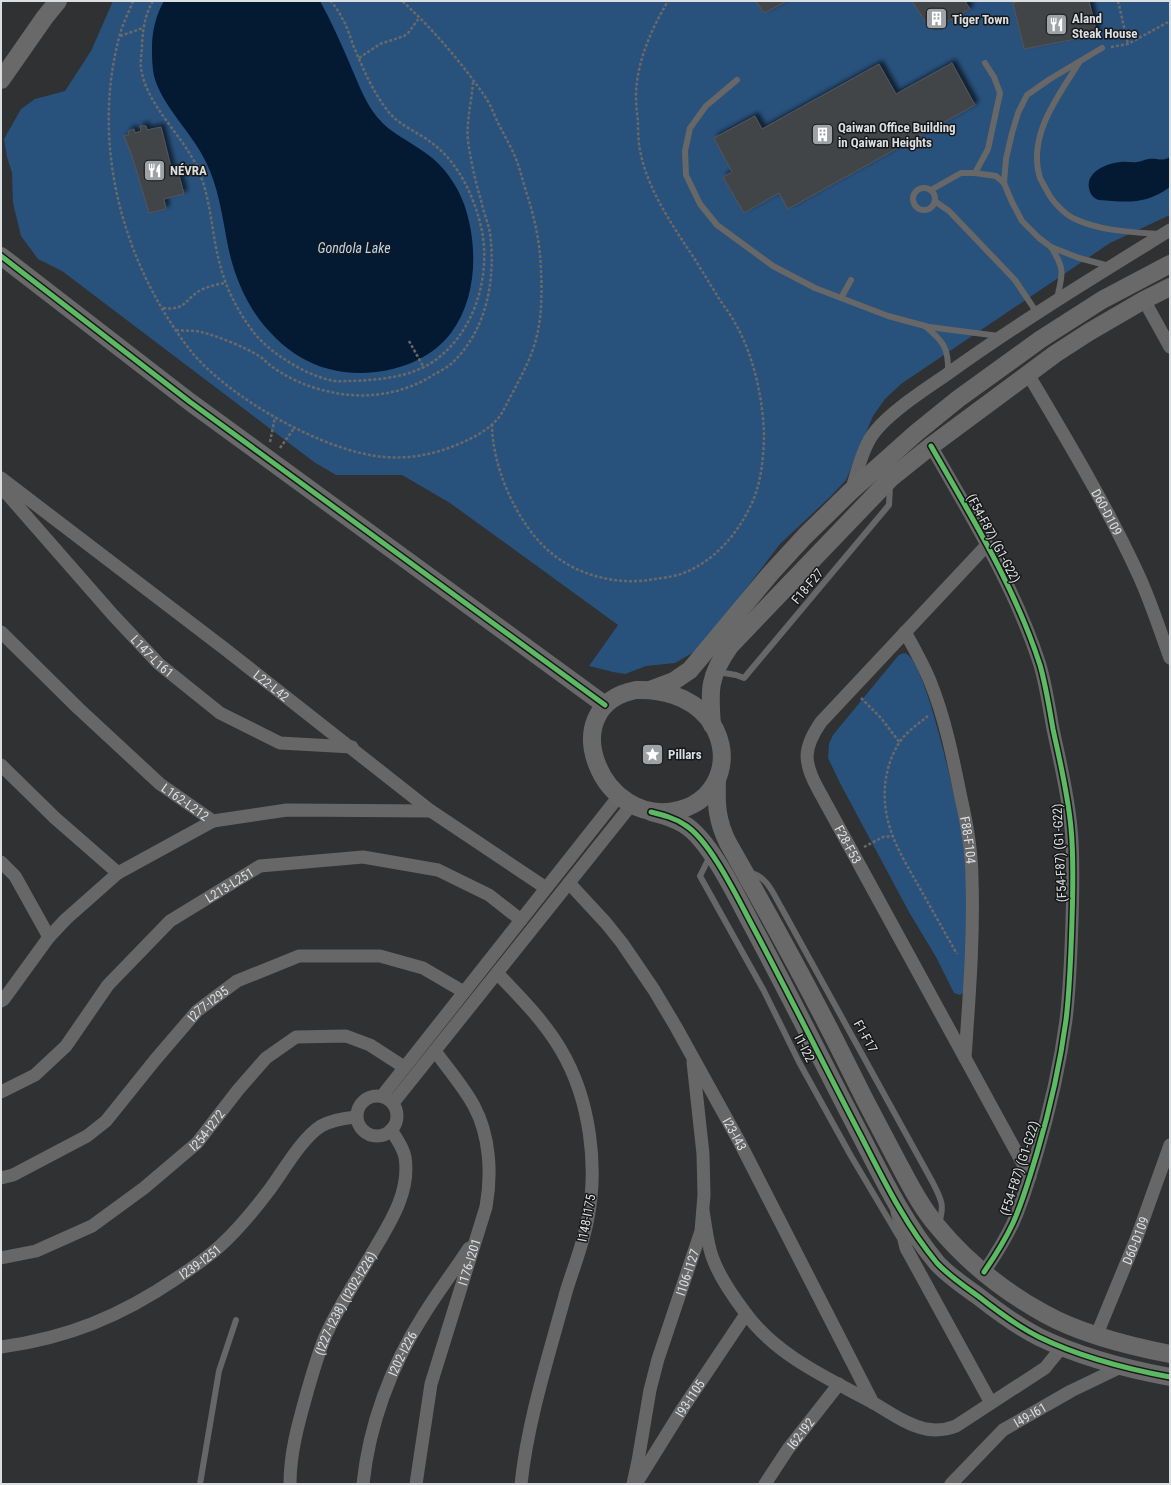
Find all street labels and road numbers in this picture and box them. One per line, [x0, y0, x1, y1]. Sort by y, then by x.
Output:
street label: D60-D109 [1088, 486, 1125, 538]
street label: (F54-F87) (G1-G22) [964, 491, 1023, 585]
street label: F18-F27 [788, 566, 826, 607]
street label: L147-L161 [128, 632, 176, 681]
street label: L22-L42 [250, 667, 292, 705]
street label: L162-L212 [159, 781, 212, 824]
street label: (F54-F87) (G1-G22) [1049, 803, 1070, 903]
street label: F88-F104 [957, 815, 979, 865]
street label: F28-F53 [831, 823, 864, 866]
street label: L213-L251 [202, 865, 256, 906]
street label: I277-I295 [184, 983, 232, 1025]
street label: F1-F17 [851, 1017, 881, 1055]
street label: I1-I22 [791, 1032, 818, 1065]
street label: I254-I272 [186, 1107, 228, 1154]
street label: I23-I43 [719, 1115, 750, 1153]
street label: (F54-F87) (G1-G22) [997, 1119, 1042, 1217]
street label: I148-I175 [575, 1193, 598, 1243]
street label: D60-D109 [1119, 1215, 1152, 1267]
street label: I176-I201 [455, 1237, 484, 1287]
street label: I239-I251 [176, 1242, 224, 1282]
street label: I106-I127 [673, 1247, 702, 1298]
street label: (I227-I238) (I202-I226) [312, 1249, 379, 1357]
street label: I202-I226 [385, 1329, 420, 1378]
street label: I93-I105 [672, 1377, 708, 1420]
street label: I49-I61 [1011, 1400, 1049, 1430]
street label: I62-I92 [784, 1415, 818, 1452]

